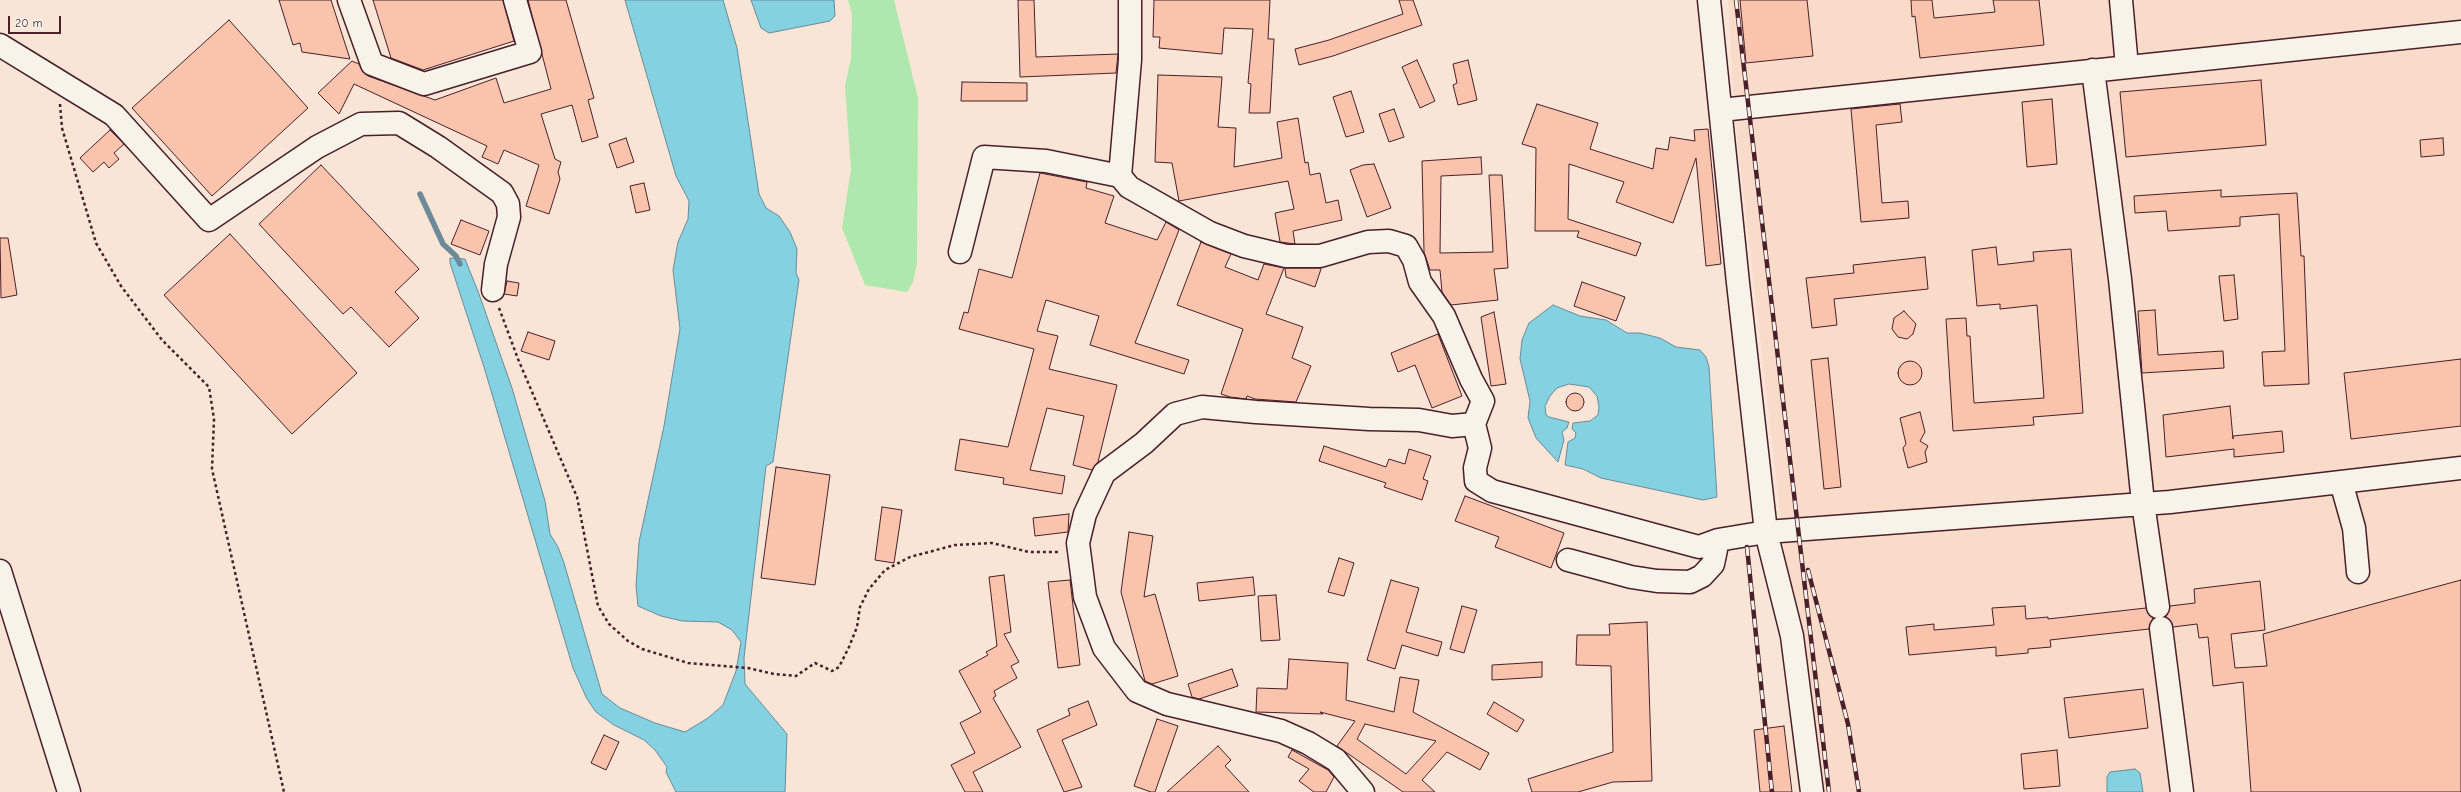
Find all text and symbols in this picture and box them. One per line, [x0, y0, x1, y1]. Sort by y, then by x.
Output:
scale bar [10, 8, 63, 34]
text: 20 m [15, 16, 43, 30]

